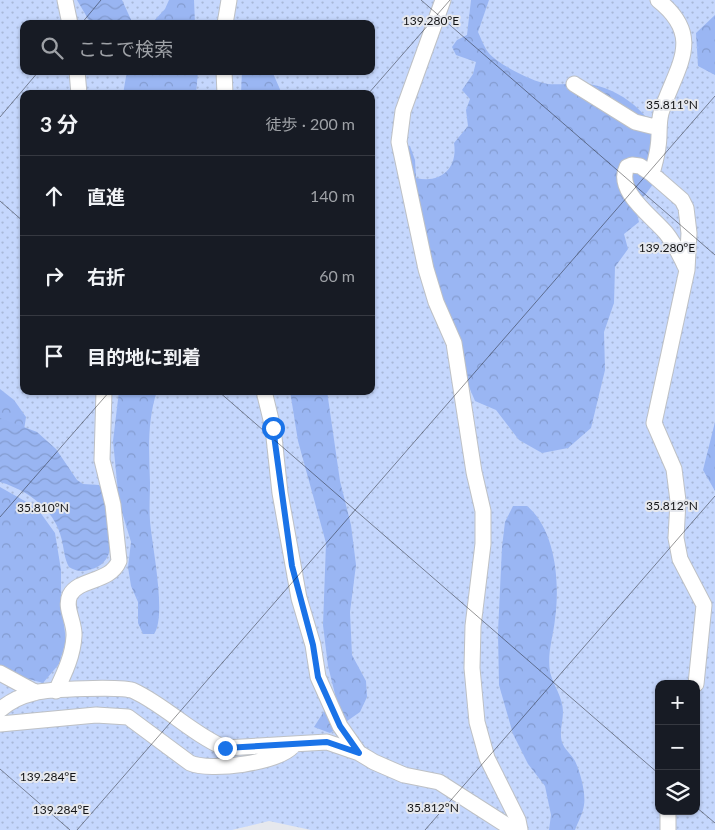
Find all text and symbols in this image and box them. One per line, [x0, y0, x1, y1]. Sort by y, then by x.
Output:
text: 139.280°E [403, 13, 459, 28]
search box [20, 20, 375, 75]
icon: search [38, 34, 66, 62]
text: ここで検索 [78, 37, 173, 60]
text: 35.811°N [646, 97, 698, 112]
text: 3 分 [40, 111, 78, 136]
text: 徒歩 · 200 m [266, 114, 355, 133]
icon: ahead [40, 182, 68, 210]
text: 直進 [87, 185, 125, 208]
text: 140 m [310, 186, 355, 205]
text: 139.280°E [639, 240, 695, 255]
icon: right [40, 262, 68, 290]
text: 右折 [87, 265, 125, 288]
text: 60 m [319, 266, 355, 285]
icon: arrive [40, 342, 68, 370]
text: 目的地に到着 [87, 345, 201, 368]
route start [262, 417, 285, 440]
text: 35.812°N [646, 498, 698, 513]
text: 35.810°N [17, 500, 69, 515]
map controls [655, 680, 700, 815]
button: + [655, 680, 700, 725]
button: − [655, 725, 700, 770]
route end [214, 737, 237, 760]
text: 139.284°E [20, 769, 76, 784]
button: layers [655, 770, 700, 815]
text: 35.812°N [407, 800, 459, 815]
text: 139.284°E [33, 802, 89, 817]

